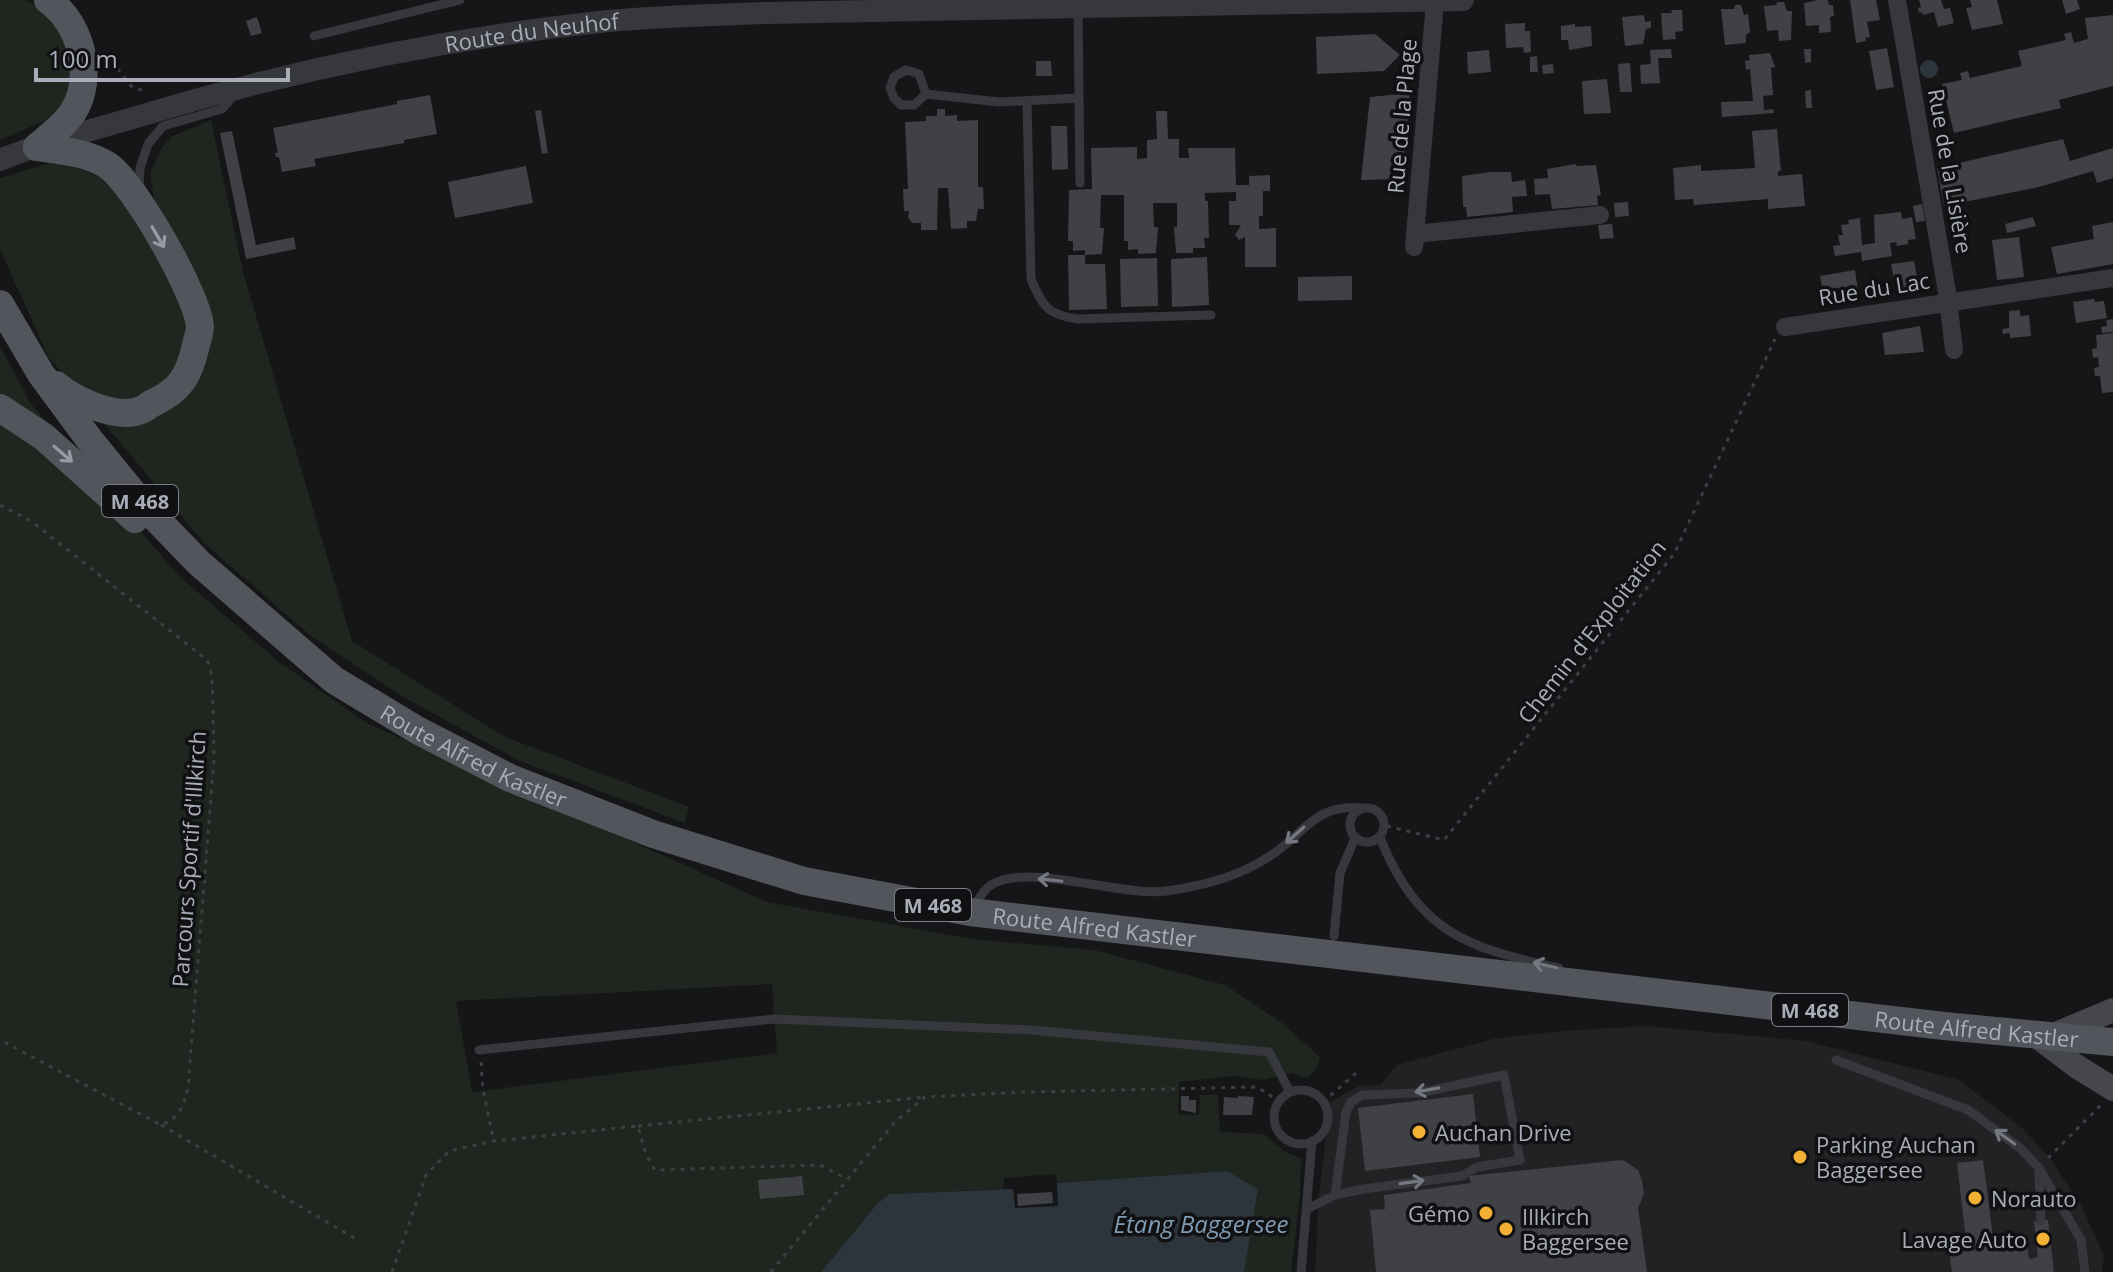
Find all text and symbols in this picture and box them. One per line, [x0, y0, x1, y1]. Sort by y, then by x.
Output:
street label: Route du Neuhof [442, 5, 622, 59]
scale bar [36, 32, 288, 82]
street label: Rue de la Plage [1379, 37, 1423, 195]
text: 100 m [48, 42, 118, 75]
street label: Rue de la Lisière [1922, 86, 1980, 256]
one-way arrow [150, 225, 166, 248]
street label: Rue du Lac [1816, 264, 1932, 312]
one-way arrow [52, 445, 72, 463]
road number: M 468 [102, 485, 178, 517]
street label: Chemin d'Exploitation [1510, 533, 1672, 729]
street label: Route Alfred Kastler [375, 697, 572, 814]
street label: Parcours Sportif d'Illkirch [164, 730, 212, 988]
one-way arrow [1285, 826, 1305, 844]
one-way arrow [1037, 872, 1064, 887]
road number: M 468 [895, 889, 971, 921]
street label: Route Alfred Kastler [991, 900, 1198, 953]
one-way arrow [1532, 957, 1558, 972]
road number: M 468 [1772, 994, 1848, 1026]
street label: Route Alfred Kastler [1873, 1003, 2080, 1054]
one-way arrow [1415, 1084, 1440, 1099]
place label: Auchan Drive [1435, 1117, 1572, 1147]
marker: Auchan Drive [1410, 1123, 1428, 1141]
place label: Parking Auchan Baggersee [1816, 1129, 1976, 1184]
one-way arrow [1995, 1129, 2016, 1146]
marker: Parking Auchan Baggersee [1791, 1148, 1809, 1166]
one-way arrow [1399, 1174, 1424, 1189]
place label: Norauto [1991, 1183, 2077, 1213]
marker: Norauto [1966, 1189, 1984, 1207]
place label: Gémo [1408, 1198, 1470, 1228]
place label: Illkirch Baggersee [1522, 1201, 1629, 1256]
marker: Gémo [1477, 1204, 1495, 1222]
water label: Étang Baggersee [1114, 1207, 1289, 1240]
marker: Illkirch Baggersee [1497, 1220, 1515, 1238]
place label: Lavage Auto [1902, 1224, 2027, 1254]
marker: Lavage Auto [2034, 1230, 2052, 1248]

